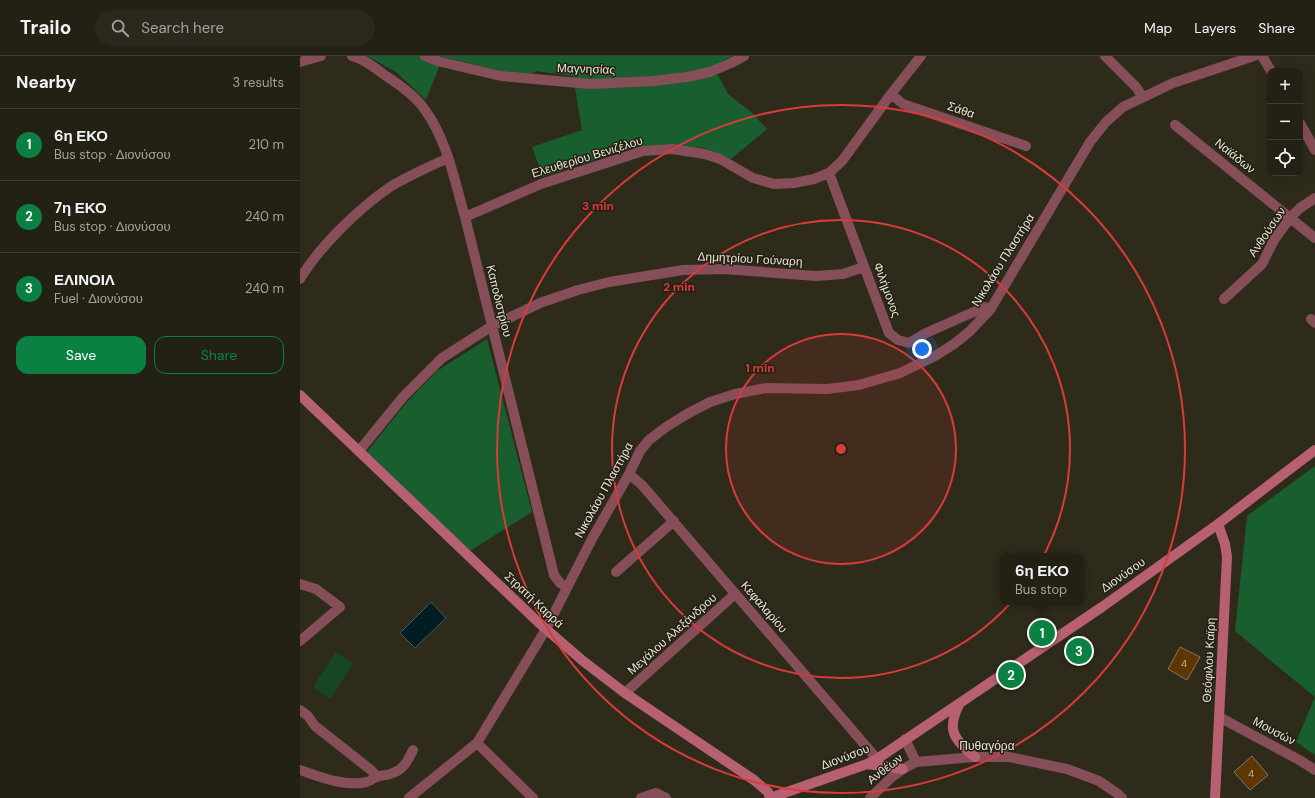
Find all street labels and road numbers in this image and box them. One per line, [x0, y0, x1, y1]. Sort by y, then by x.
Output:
street label: Μαγνησίας [557, 60, 616, 78]
street label: Σάθα [945, 98, 977, 122]
street label: Ελευθερίου Βενιζέλου [529, 132, 645, 182]
street label: Ναϊάδων [1212, 135, 1258, 177]
street label: Ανθούσων [1245, 204, 1289, 260]
street label: Νικολάου Πλαστήρα [968, 210, 1038, 310]
street label: Δημητρίου Γούναρη [697, 248, 803, 270]
street label: Φιλήμονος [870, 260, 904, 320]
street label: Καποδιστρίου [482, 263, 516, 339]
street label: Νικολάου Πλαστήρα [571, 439, 637, 541]
street label: Διονύσου [1098, 554, 1148, 596]
street label: Στρατή Καρρά [501, 568, 567, 632]
street label: Κεφαλαρίου [737, 578, 791, 636]
street label: Μεγάλου Αλεξάνδρου [624, 590, 720, 678]
street label: Θεόφιλου Καϊρη [1199, 617, 1219, 703]
street label: Μουσών [1250, 713, 1298, 749]
street label: Πυθαγόρα [959, 738, 1015, 754]
street label: Διονύσου [819, 740, 871, 774]
street label: Ανθέων [864, 750, 906, 788]

